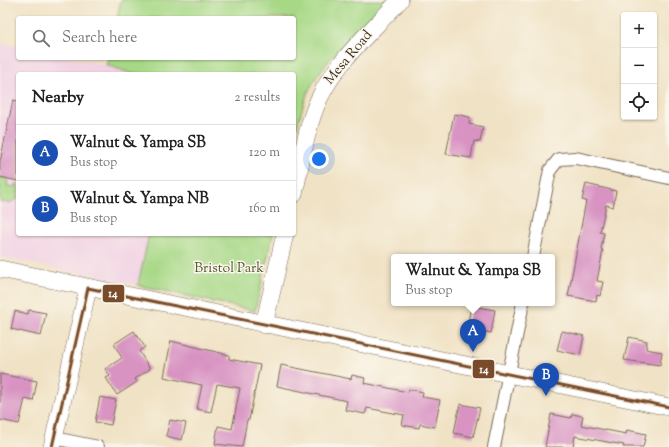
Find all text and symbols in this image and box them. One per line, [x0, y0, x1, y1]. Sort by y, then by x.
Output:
map controls [621, 12, 657, 120]
button: + [621, 12, 657, 48]
search box [16, 16, 296, 60]
street label: Mesa Road [320, 26, 378, 90]
icon: search [30, 27, 52, 49]
text: Search here [62, 28, 137, 49]
button: − [621, 48, 657, 84]
button: locate [621, 84, 657, 120]
text: Nearby [32, 86, 84, 110]
text: 2 results [235, 89, 280, 107]
text: Walnut & Yampa SB [70, 133, 206, 154]
text: A [40, 144, 50, 162]
text: 120 m [249, 144, 280, 162]
your location [309, 149, 329, 169]
text: Bus stop [70, 154, 117, 172]
text: Walnut & Yampa NB [70, 189, 209, 210]
text: B [41, 200, 49, 218]
text: 160 m [249, 200, 280, 218]
text: Bus stop [70, 210, 117, 228]
popup [391, 254, 555, 306]
park label: Bristol Park [194, 259, 264, 279]
text: Walnut & Yampa SB [405, 261, 541, 282]
text: Bus stop [405, 282, 453, 300]
line badge: 14 [102, 284, 125, 303]
text: 14 [107, 286, 118, 302]
pin: A [460, 319, 486, 352]
line badge: 14 [472, 359, 495, 379]
text: 14 [478, 362, 489, 378]
pin: B [533, 363, 559, 396]

